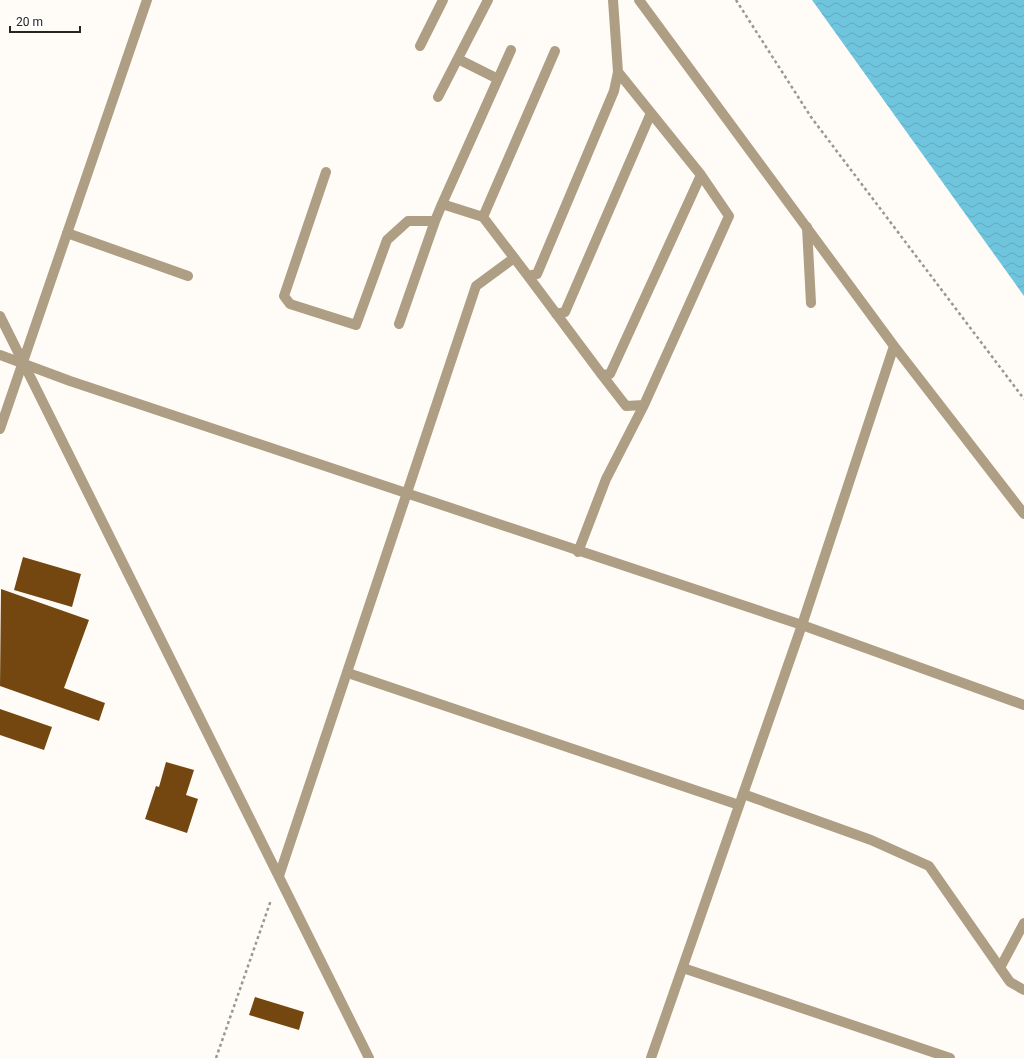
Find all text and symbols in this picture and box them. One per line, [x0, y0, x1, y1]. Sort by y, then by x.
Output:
scale bar [10, 8, 80, 34]
text: 20 m [16, 15, 43, 29]

